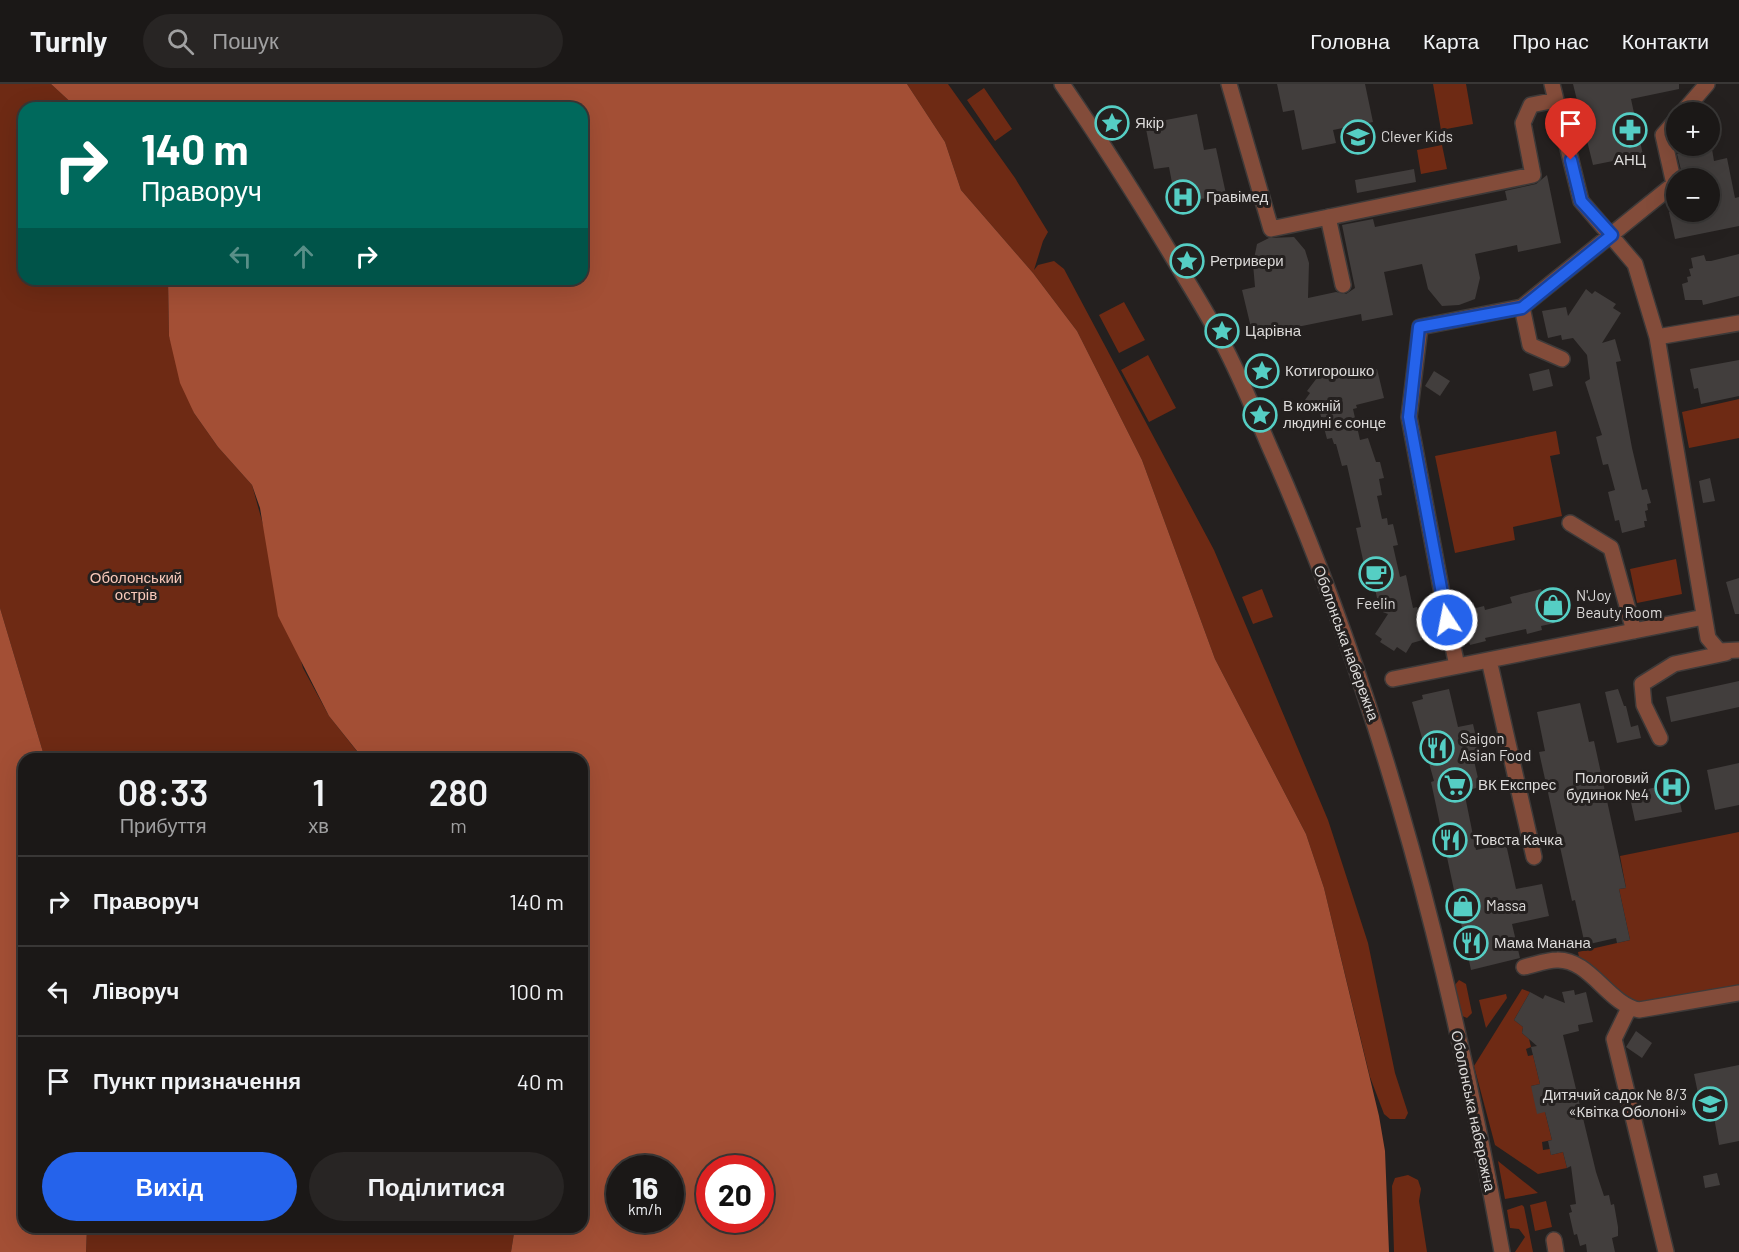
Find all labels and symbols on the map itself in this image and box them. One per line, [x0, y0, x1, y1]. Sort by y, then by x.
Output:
pin [1545, 98, 1596, 160]
place icon: Якір [1094, 105, 1130, 141]
pharmacy icon: АНЦ [1612, 112, 1648, 148]
place label: Якір [1135, 113, 1164, 131]
school or university icon: Clever Kids [1340, 119, 1376, 155]
place label: Clever Kids [1381, 127, 1453, 145]
place label: АНЦ [1614, 150, 1646, 168]
hospital icon: Гравімед [1165, 179, 1201, 215]
place label: Гравімед [1206, 187, 1269, 205]
place icon: Ретривери [1169, 243, 1205, 279]
place label: Ретривери [1210, 251, 1284, 269]
place icon: Царівна [1204, 313, 1240, 349]
place label: Царівна [1245, 321, 1302, 339]
place icon: Котигорошко [1244, 353, 1280, 389]
place label: Котигорошко [1285, 361, 1374, 379]
place label: В кожній людині є сонце [1283, 396, 1386, 431]
place icon: В кожній людині є сонце [1242, 397, 1278, 433]
cafe icon: Feelin [1358, 556, 1394, 592]
street label: Оболонська набережна [1310, 563, 1384, 723]
park label: Оболонський острів [90, 568, 182, 603]
place label: N'Joy Beauty Room [1576, 586, 1662, 621]
shop icon: N'Joy Beauty Room [1535, 587, 1571, 623]
position arrow [1415, 588, 1479, 652]
place label: Feelin [1356, 594, 1396, 612]
place label: Saigon Asian Food [1460, 729, 1531, 764]
restaurant icon: Saigon Asian Food [1419, 730, 1455, 766]
supermarket icon: ВК Експрес [1437, 767, 1473, 803]
place label: Пологовий будинок №4 [1566, 768, 1649, 803]
hospital icon: Пологовий будинок №4 [1654, 769, 1690, 805]
place label: ВК Експрес [1478, 775, 1557, 793]
restaurant icon: Товста Качка [1432, 822, 1468, 858]
place label: Товста Качка [1473, 830, 1563, 848]
shop icon: Massa [1445, 888, 1481, 924]
place label: Massa [1486, 896, 1526, 914]
restaurant icon: Мама Манана [1453, 925, 1489, 961]
place label: Мама Манана [1494, 933, 1592, 951]
street label: Оболонська набережна [1448, 1029, 1500, 1193]
place label: Дитячий садок № 8/3 «Квітка Оболоні» [1543, 1085, 1687, 1120]
school or university icon: Дитячий садок № 8/3 «Квітка Оболоні» [1692, 1086, 1728, 1122]
speed limit sign: 20 [696, 1155, 774, 1233]

